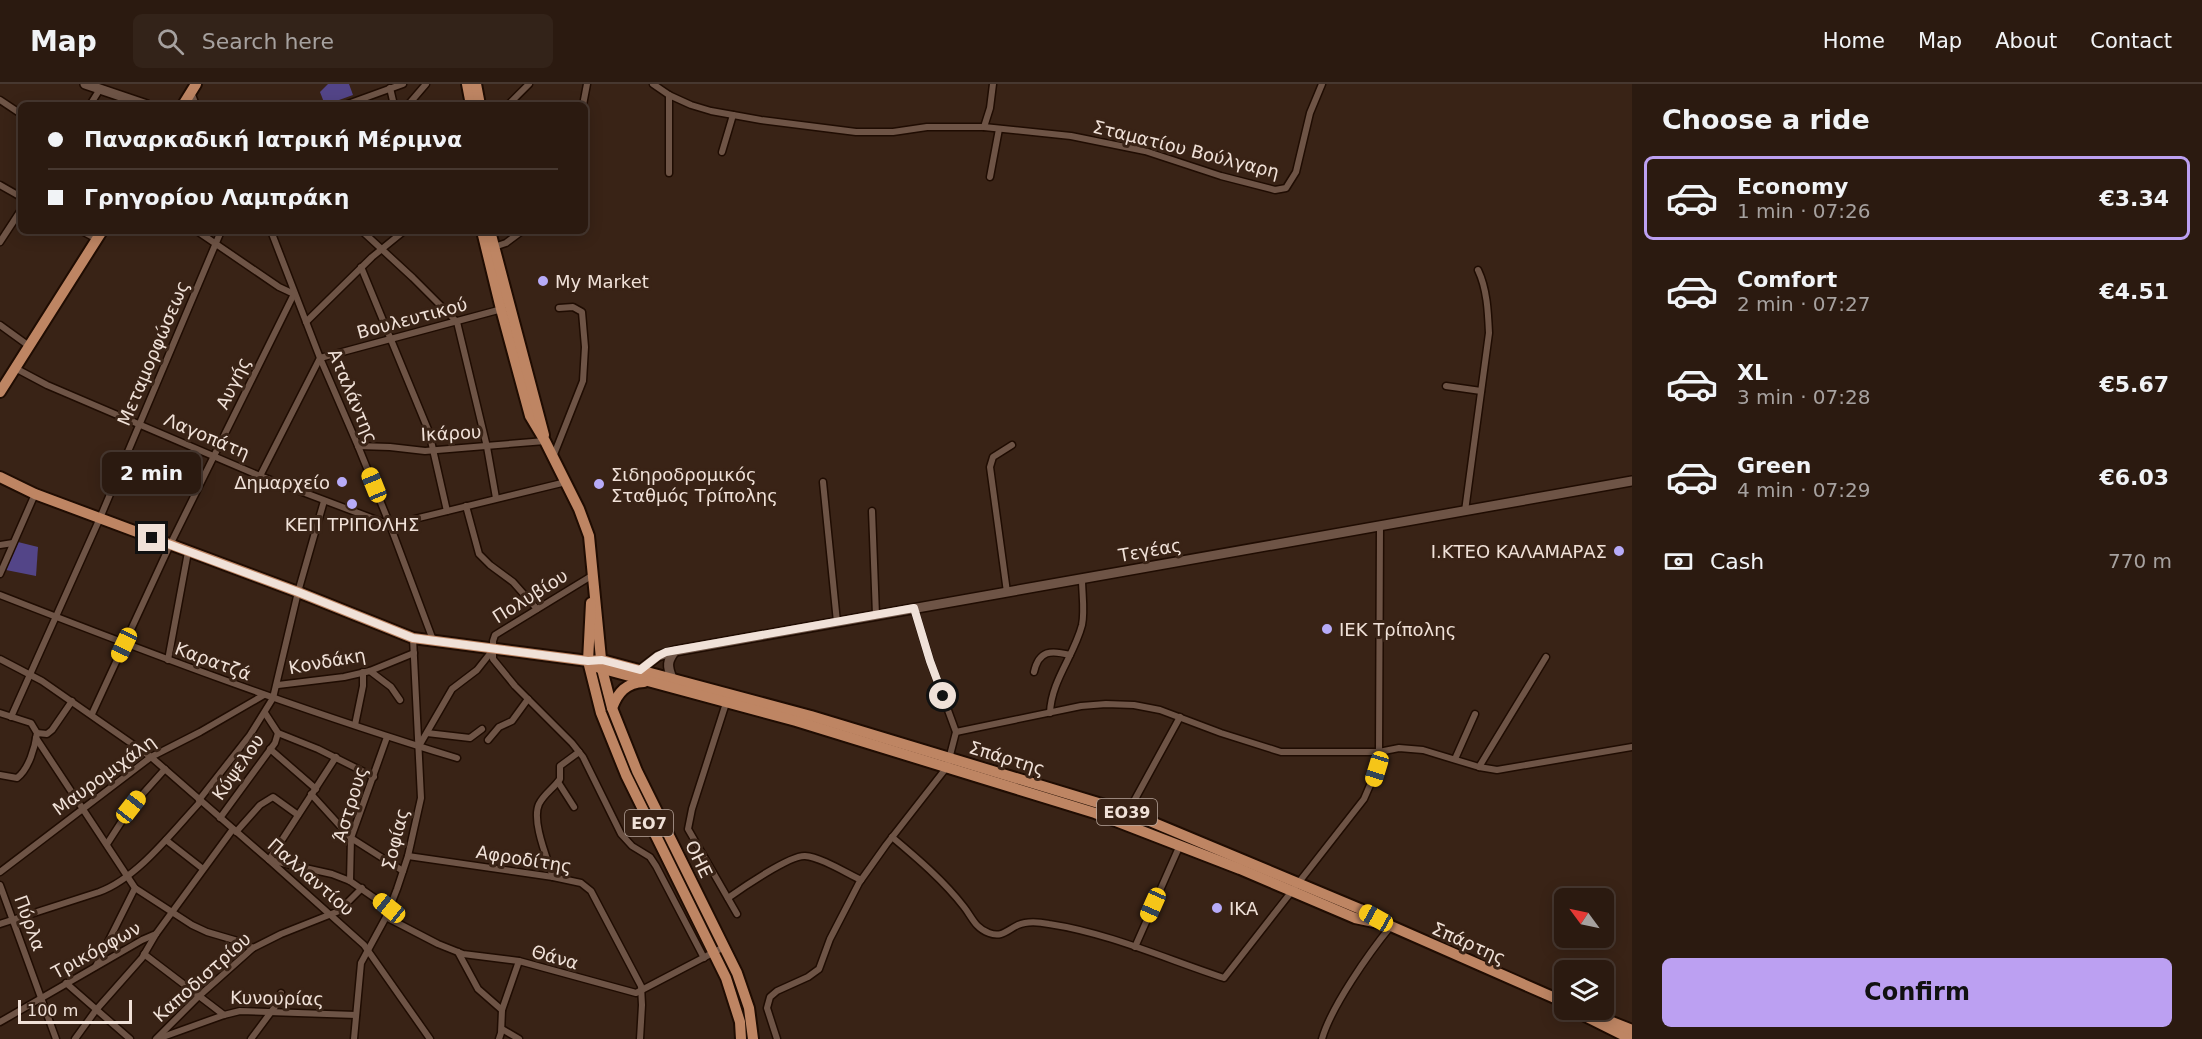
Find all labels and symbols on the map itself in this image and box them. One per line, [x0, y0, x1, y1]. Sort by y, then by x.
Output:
street label: Σταματίου Βούλγαρη [1091, 116, 1281, 182]
place label: My Market [555, 271, 649, 292]
marker: My Market [536, 274, 550, 288]
street label: Μεταμορφώσεως [113, 277, 193, 429]
street label: Βουλευτικού [354, 293, 470, 343]
street label: Αταλάντης [324, 346, 382, 446]
street label: Αυγής [211, 354, 255, 412]
street label: Λαγοπάτη [161, 409, 253, 463]
street label: Ικάρου [420, 421, 482, 445]
callout: 2 min [102, 451, 201, 493]
place label: Σιδηροδρομικός Σταθμός Τρίπολης [611, 464, 778, 506]
car [359, 465, 389, 505]
place label: Δημαρχείο [234, 472, 330, 493]
marker: Δημαρχείο [335, 475, 349, 489]
marker: Σιδηροδρομικός Σταθμός Τρίπολης [592, 477, 606, 491]
marker: ΚΕΠ ΤΡΙΠΟΛΗΣ [345, 497, 359, 511]
place label: ΚΕΠ ΤΡΙΠΟΛΗΣ [285, 514, 419, 535]
route end [138, 524, 165, 551]
street label: Τεγέας [1116, 534, 1183, 566]
place label: Ι.ΚΤΕΟ ΚΑΛΑΜΑΡΑΣ [1431, 541, 1607, 562]
marker: Ι.ΚΤΕΟ ΚΑΛΑΜΑΡΑΣ [1612, 544, 1626, 558]
street label: Πολυβίου [489, 565, 571, 627]
place label: ΙΕΚ Τρίπολης [1339, 619, 1456, 640]
marker: ΙΕΚ Τρίπολης [1320, 622, 1334, 636]
car [108, 625, 140, 665]
street label: Καρατζά [172, 638, 254, 684]
street label: Κονδάκη [287, 644, 367, 678]
route start [929, 682, 956, 709]
street label: Κύψελου [208, 730, 268, 804]
street label: Μαυρομιχάλη [48, 731, 160, 819]
street label: Σπάρτης [966, 737, 1048, 779]
car [1363, 749, 1391, 789]
street label: Άστρους [329, 764, 371, 844]
car [113, 787, 149, 827]
road number: ΕΟ39 [1097, 799, 1157, 825]
street label: Σοφίας [377, 806, 413, 872]
road number: ΕΟ7 [625, 810, 673, 836]
street label: Παλλαντίου [264, 834, 358, 920]
street label: ΟΗΕ [681, 837, 717, 881]
street label: Αφροδίτης [475, 841, 573, 877]
car [1137, 885, 1169, 925]
north arrow [1554, 888, 1614, 948]
car [369, 890, 409, 926]
street label: Πύρλα [10, 892, 50, 954]
place label: ΙΚΑ [1229, 898, 1259, 919]
marker: ΙΚΑ [1210, 901, 1224, 915]
car [1356, 901, 1396, 935]
street label: Τρικόρφων [47, 917, 144, 984]
street label: Σπάρτης [1429, 917, 1509, 969]
street label: Καποδιστρίου [149, 928, 255, 1026]
street label: Θάνα [529, 940, 581, 974]
street label: Κυνουρίας [230, 987, 324, 1009]
scale bar [18, 997, 132, 1024]

